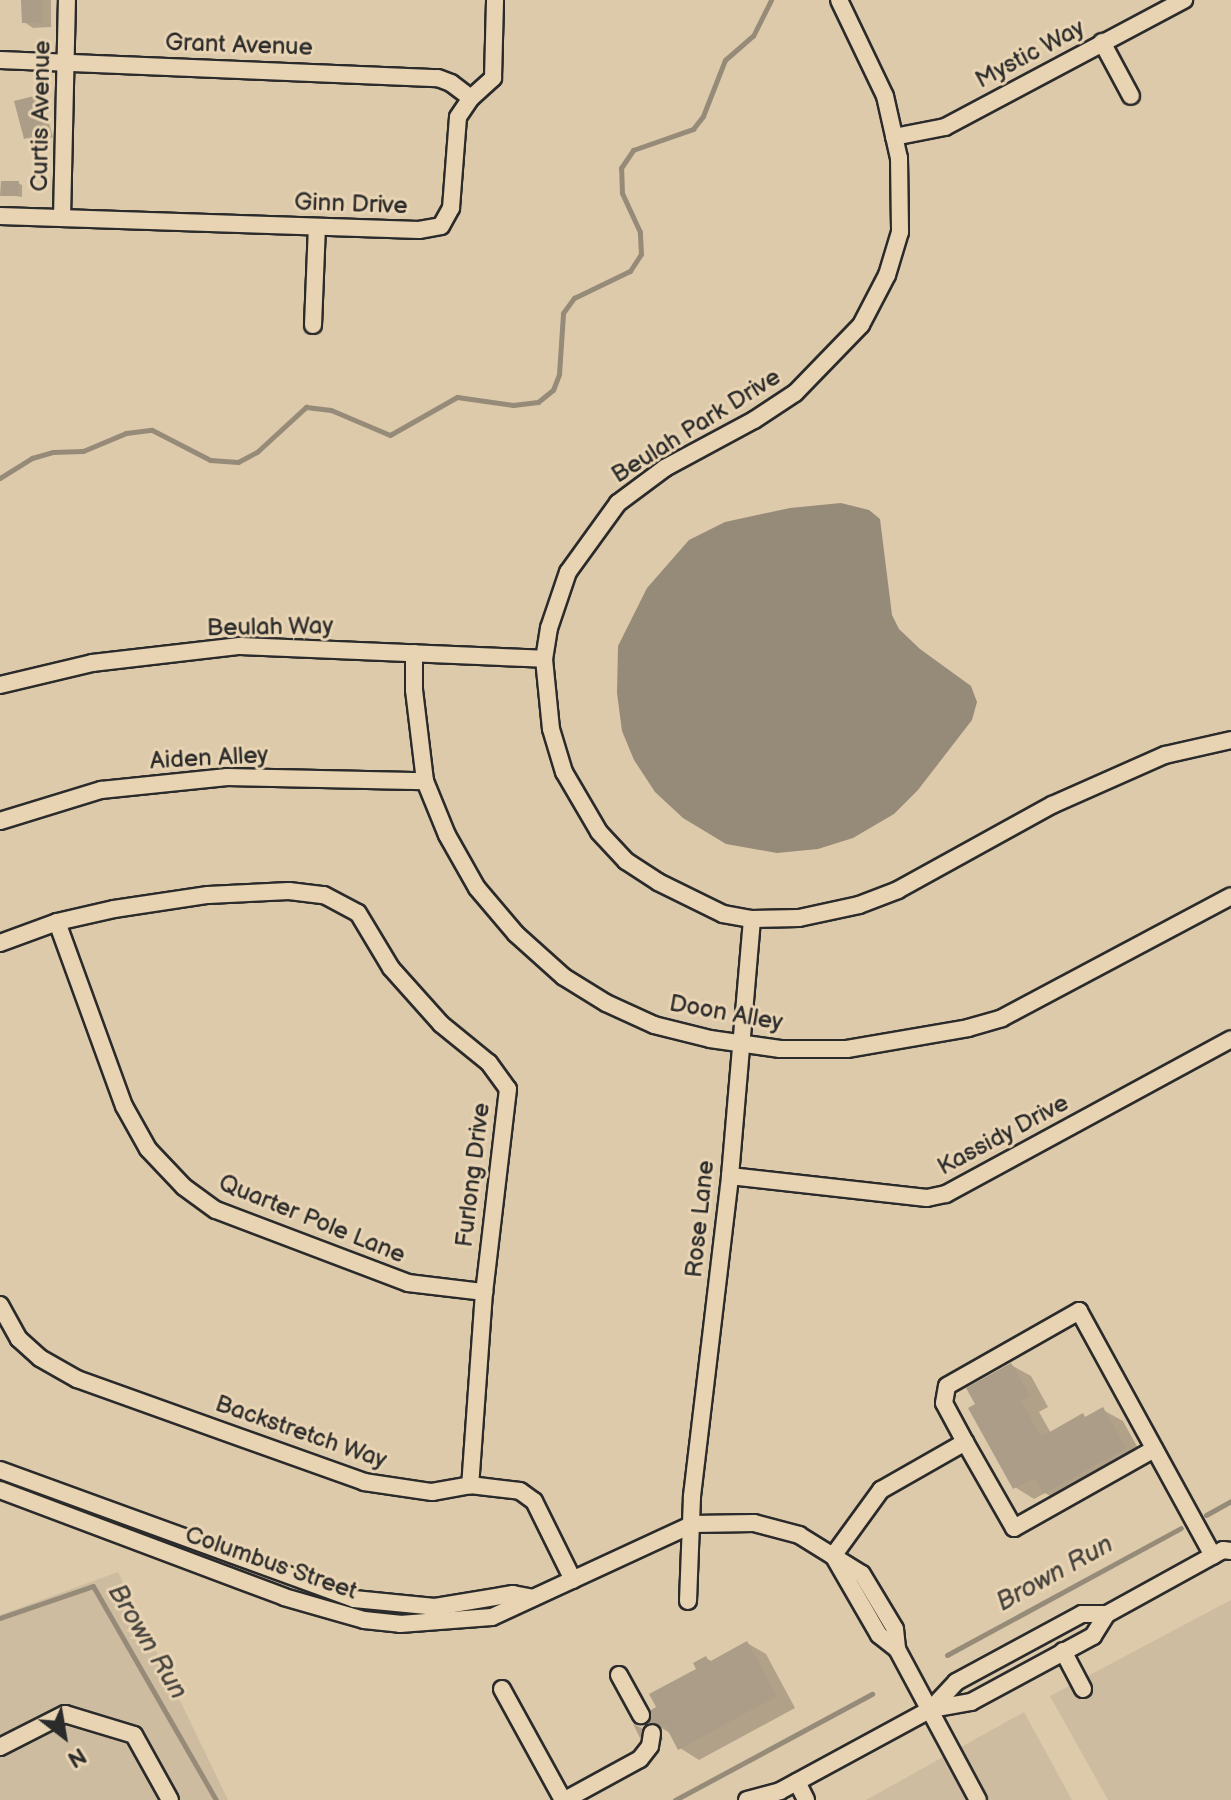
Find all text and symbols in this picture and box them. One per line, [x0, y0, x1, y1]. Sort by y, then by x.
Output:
street label: Mystic Way [970, 13, 1090, 95]
street label: Grant Avenue [165, 28, 313, 62]
street label: Curtis Avenue [25, 40, 57, 192]
street label: Ginn Drive [294, 188, 408, 220]
street label: Beulah Park Drive [606, 362, 786, 490]
street label: Beulah Way [206, 611, 334, 643]
street label: Aiden Alley [149, 741, 269, 775]
street label: Doon Alley [667, 989, 785, 1037]
street label: Kassidy Drive [932, 1088, 1074, 1182]
street label: Furlong Drive [450, 1101, 496, 1249]
street label: Rose Lane [680, 1159, 720, 1279]
street label: Quarter Pole Lane [215, 1168, 409, 1270]
street label: Backstretch Way [211, 1389, 391, 1475]
street label: Columbus Street [181, 1520, 361, 1606]
water label: Brown Run [991, 1529, 1119, 1619]
water label: Brown Run [101, 1579, 193, 1705]
north arrow [24, 1696, 104, 1776]
text: N [63, 1741, 91, 1773]

